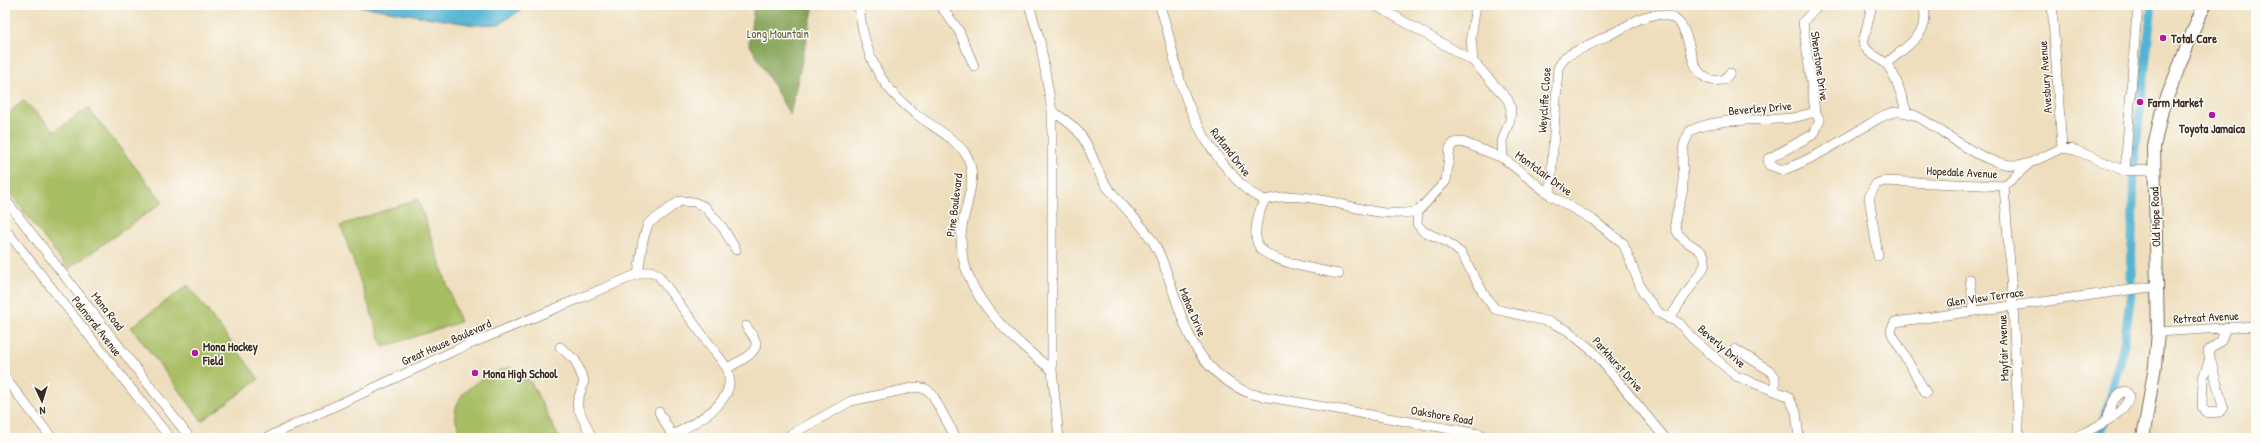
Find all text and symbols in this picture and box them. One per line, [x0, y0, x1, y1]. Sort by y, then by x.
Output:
park label: Long Mountain [747, 25, 809, 42]
street label: Shenstone Drive [1807, 30, 1833, 102]
place label: Total Care [2170, 30, 2217, 47]
marker: Total Care [2158, 33, 2168, 43]
street label: Avesbury Avenue [2034, 40, 2056, 114]
street label: Weycliffe Close [1533, 66, 1555, 133]
place label: Farm Market [2147, 94, 2204, 111]
street label: Beverley Drive [1728, 97, 1793, 119]
marker: Farm Market [2135, 97, 2145, 107]
marker: Toyota Jamaica [2207, 110, 2217, 120]
place label: Toyota Jamaica [2178, 120, 2245, 138]
street label: Rutland Drive [1207, 124, 1256, 180]
street label: Montclair Drive [1512, 147, 1576, 200]
street label: Hopedale Avenue [1926, 162, 1998, 182]
street label: Pine Boulevard [942, 172, 966, 238]
street label: Old Hope Road [2145, 186, 2165, 247]
street label: Glen View Terrace [1945, 283, 2025, 311]
street label: Mahoe Drive [1175, 285, 1211, 339]
street label: Mona Road [88, 288, 129, 334]
street label: Palmoral Avenue [68, 292, 126, 360]
street label: Retreat Avenue [2173, 307, 2240, 327]
street label: Great House Boulevard [398, 314, 494, 369]
street label: Mayfair Avenue [1993, 314, 2013, 381]
street label: Beverly Drive [1694, 320, 1750, 372]
street label: Parkhurst Drive [1589, 333, 1647, 395]
place label: Mona Hockey Field [202, 338, 258, 369]
marker: Mona Hockey Field [190, 348, 200, 358]
place label: Mona High School [483, 365, 558, 383]
marker: Mona High School [470, 368, 480, 378]
north arrow [22, 381, 62, 421]
street label: Oakshore Road [1410, 401, 1475, 429]
text: N [39, 404, 46, 418]

